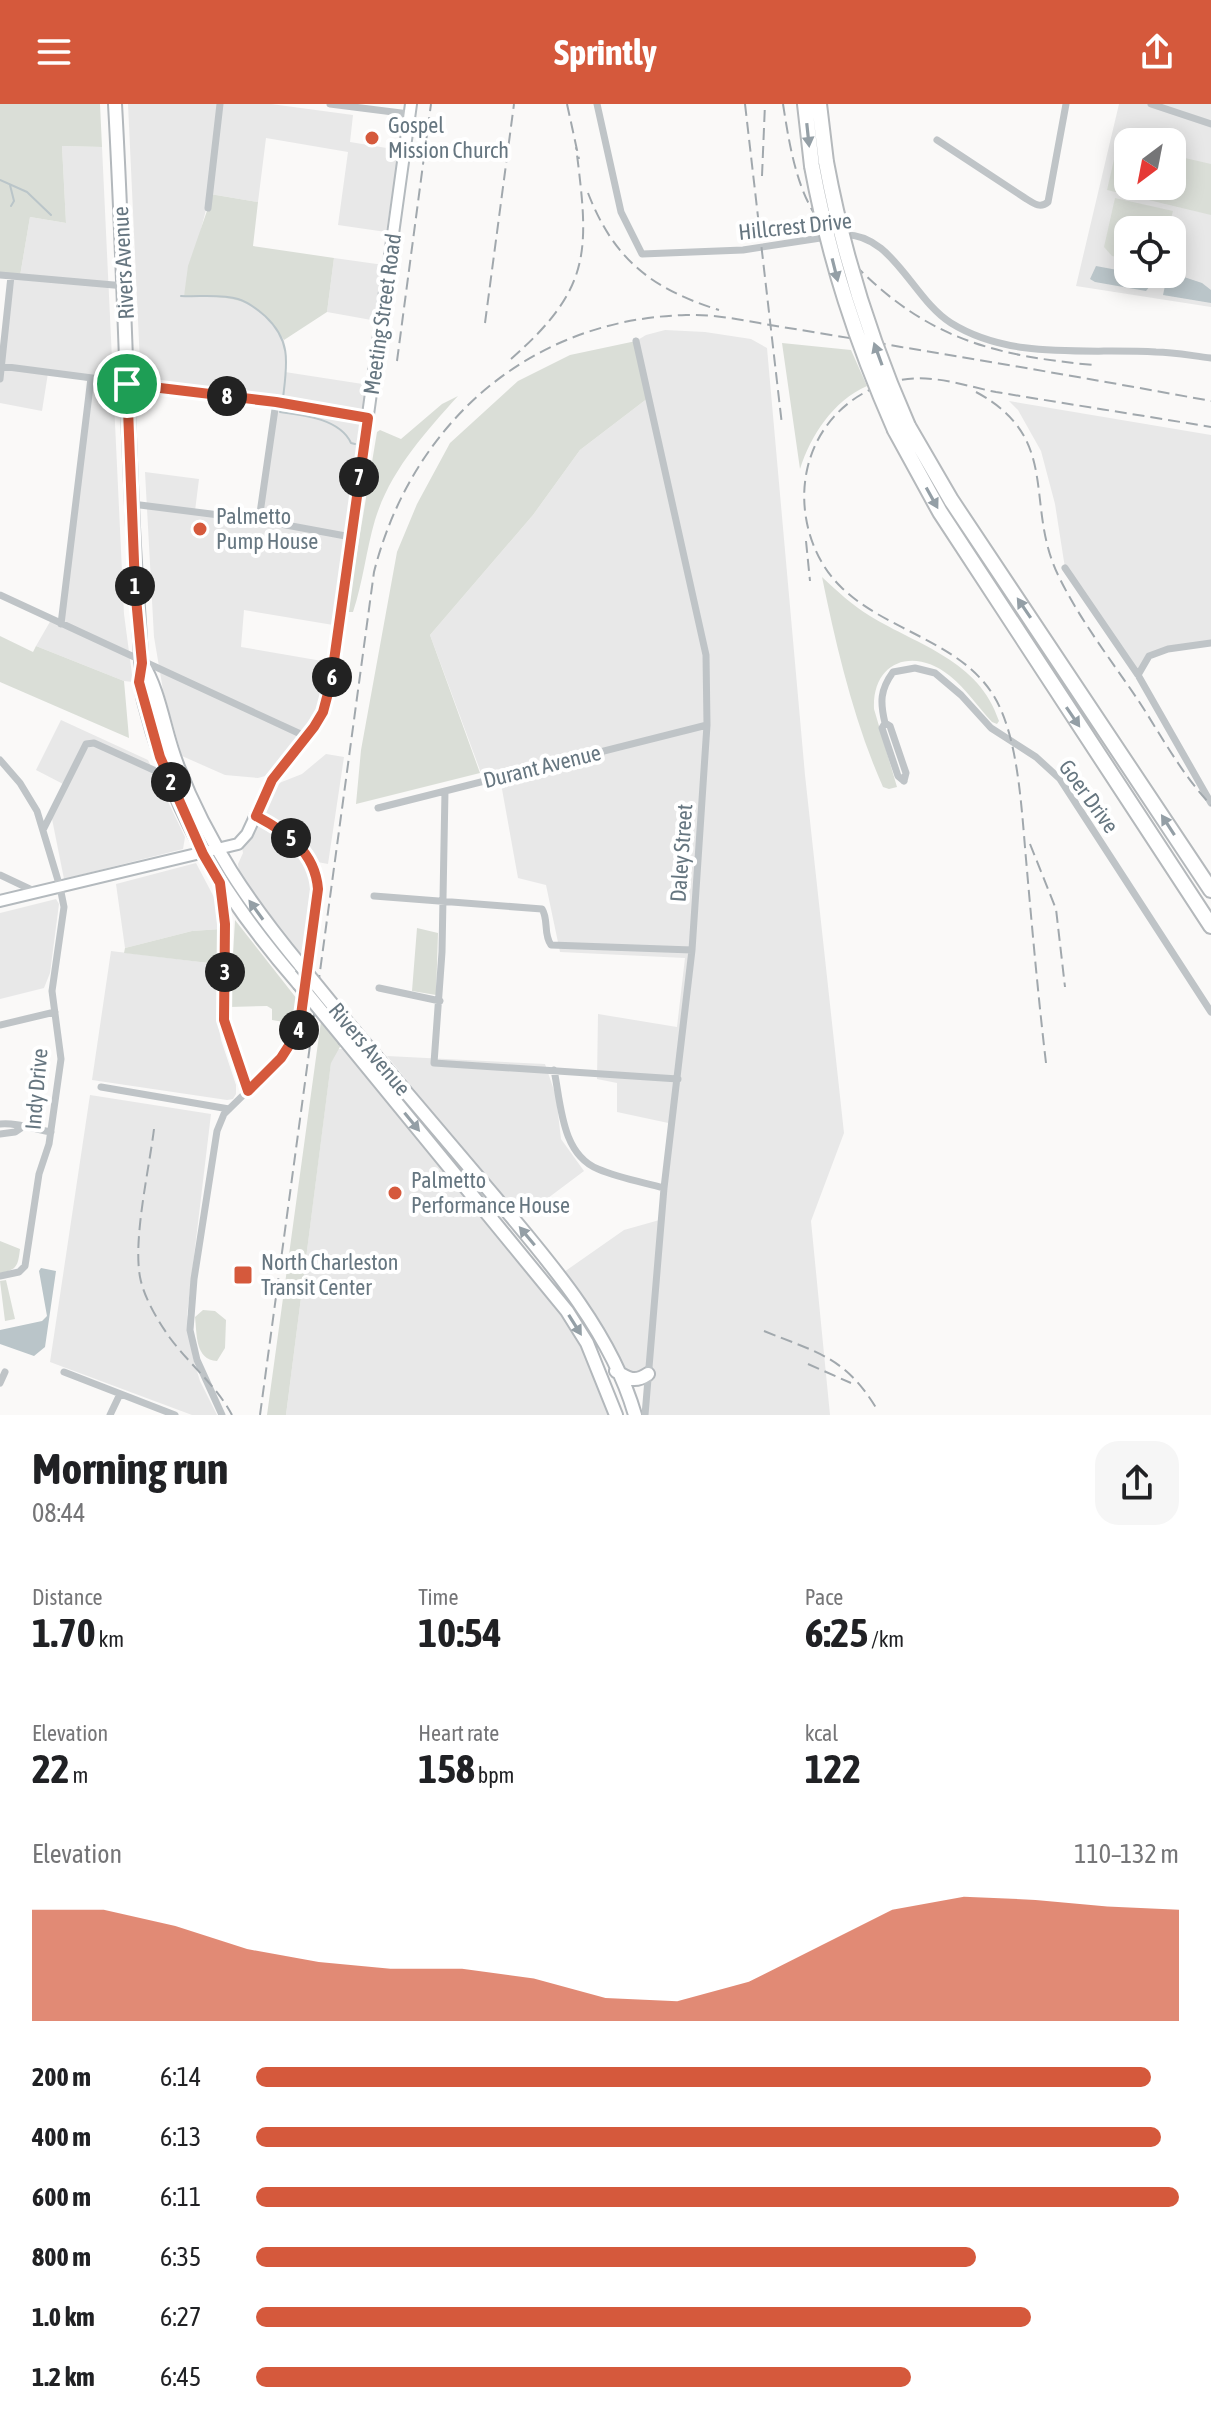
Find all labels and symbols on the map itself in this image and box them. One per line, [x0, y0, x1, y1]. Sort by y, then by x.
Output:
place label: Gospel Mission Church [388, 112, 509, 163]
one-way arrow [802, 123, 815, 148]
north arrow [1114, 128, 1186, 200]
marker: Gospel Mission Church [363, 129, 381, 147]
street label: Rivers Avenue [107, 206, 139, 320]
street label: Hillcrest Drive [737, 207, 853, 245]
street label: Meeting Street Road [358, 232, 406, 396]
one-way arrow [829, 257, 842, 282]
one-way arrow [871, 342, 883, 366]
pin [93, 350, 161, 418]
pin: 8 [207, 376, 247, 416]
pin: 7 [339, 457, 379, 497]
one-way arrow [925, 487, 939, 509]
place label: Palmetto Pump House [216, 503, 318, 554]
marker: Palmetto Pump House [191, 520, 209, 538]
pin: 1 [115, 566, 155, 606]
one-way arrow [1016, 598, 1031, 619]
pin: 6 [312, 657, 352, 697]
one-way arrow [1065, 706, 1079, 728]
street label: Durant Avenue [481, 739, 603, 793]
street label: Goer Drive [1054, 754, 1124, 838]
pin: 2 [151, 762, 191, 802]
street label: Daley Street [665, 803, 697, 903]
one-way arrow [1161, 814, 1176, 835]
pin: 5 [271, 818, 311, 858]
one-way arrow [249, 900, 265, 921]
pin: 3 [205, 952, 245, 992]
street label: Rivers Avenue [324, 997, 416, 1101]
pin: 4 [279, 1010, 319, 1050]
street label: Indy Drive [19, 1047, 53, 1131]
one-way arrow [403, 1112, 420, 1132]
place label: Palmetto Performance House [411, 1167, 570, 1218]
marker: Palmetto Performance House [386, 1184, 404, 1202]
one-way arrow [519, 1226, 536, 1246]
place label: North Charleston Transit Center [261, 1249, 398, 1300]
marker: North Charleston Transit Center [232, 1264, 254, 1286]
one-way arrow [568, 1314, 583, 1335]

